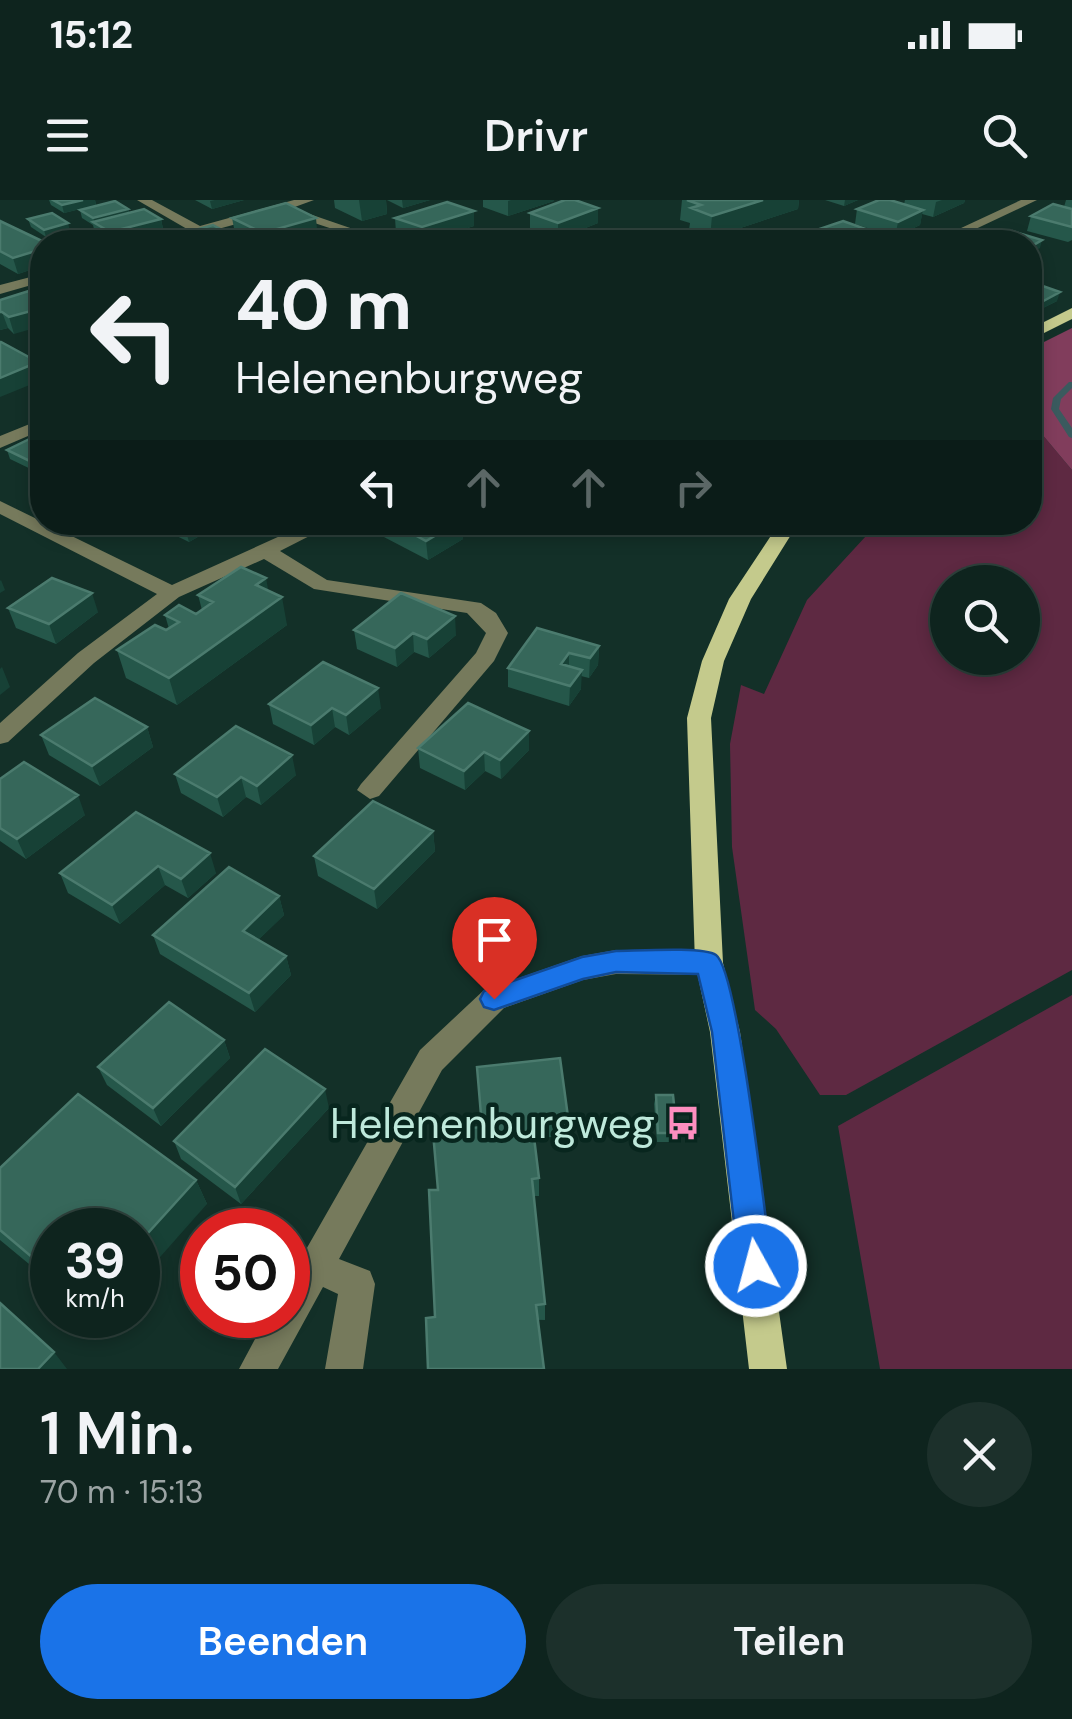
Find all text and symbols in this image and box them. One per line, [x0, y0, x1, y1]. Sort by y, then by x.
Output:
text: 15:12 [50, 10, 133, 60]
text: Drivr [484, 106, 588, 165]
icon: menu [40, 108, 95, 163]
icon: search [977, 108, 1032, 163]
text: 40 m [235, 260, 412, 351]
icon: left [70, 270, 200, 400]
text: Helenenburgweg [235, 348, 583, 407]
icon: left [351, 460, 406, 515]
icon: ahead [456, 460, 511, 515]
icon: ahead [561, 460, 616, 515]
icon: right [666, 460, 721, 515]
map controls [930, 565, 1040, 675]
button: search [930, 565, 1040, 675]
pin [452, 897, 537, 1000]
icon: arrive [467, 912, 522, 967]
place label: Helenenburgweg [330, 1096, 655, 1151]
bus stop icon: Helenenburgweg [664, 1104, 702, 1142]
speed limit sign: 50 [180, 1208, 310, 1338]
position arrow [704, 1214, 808, 1318]
text: 39 [65, 1228, 125, 1294]
text: km/h [65, 1282, 125, 1315]
text: 1 Min. [40, 1394, 194, 1473]
button: close [927, 1402, 1032, 1507]
text: 70 m · 15:13 [40, 1471, 204, 1513]
button: Beenden [40, 1584, 526, 1699]
button: Teilen [546, 1584, 1032, 1699]

